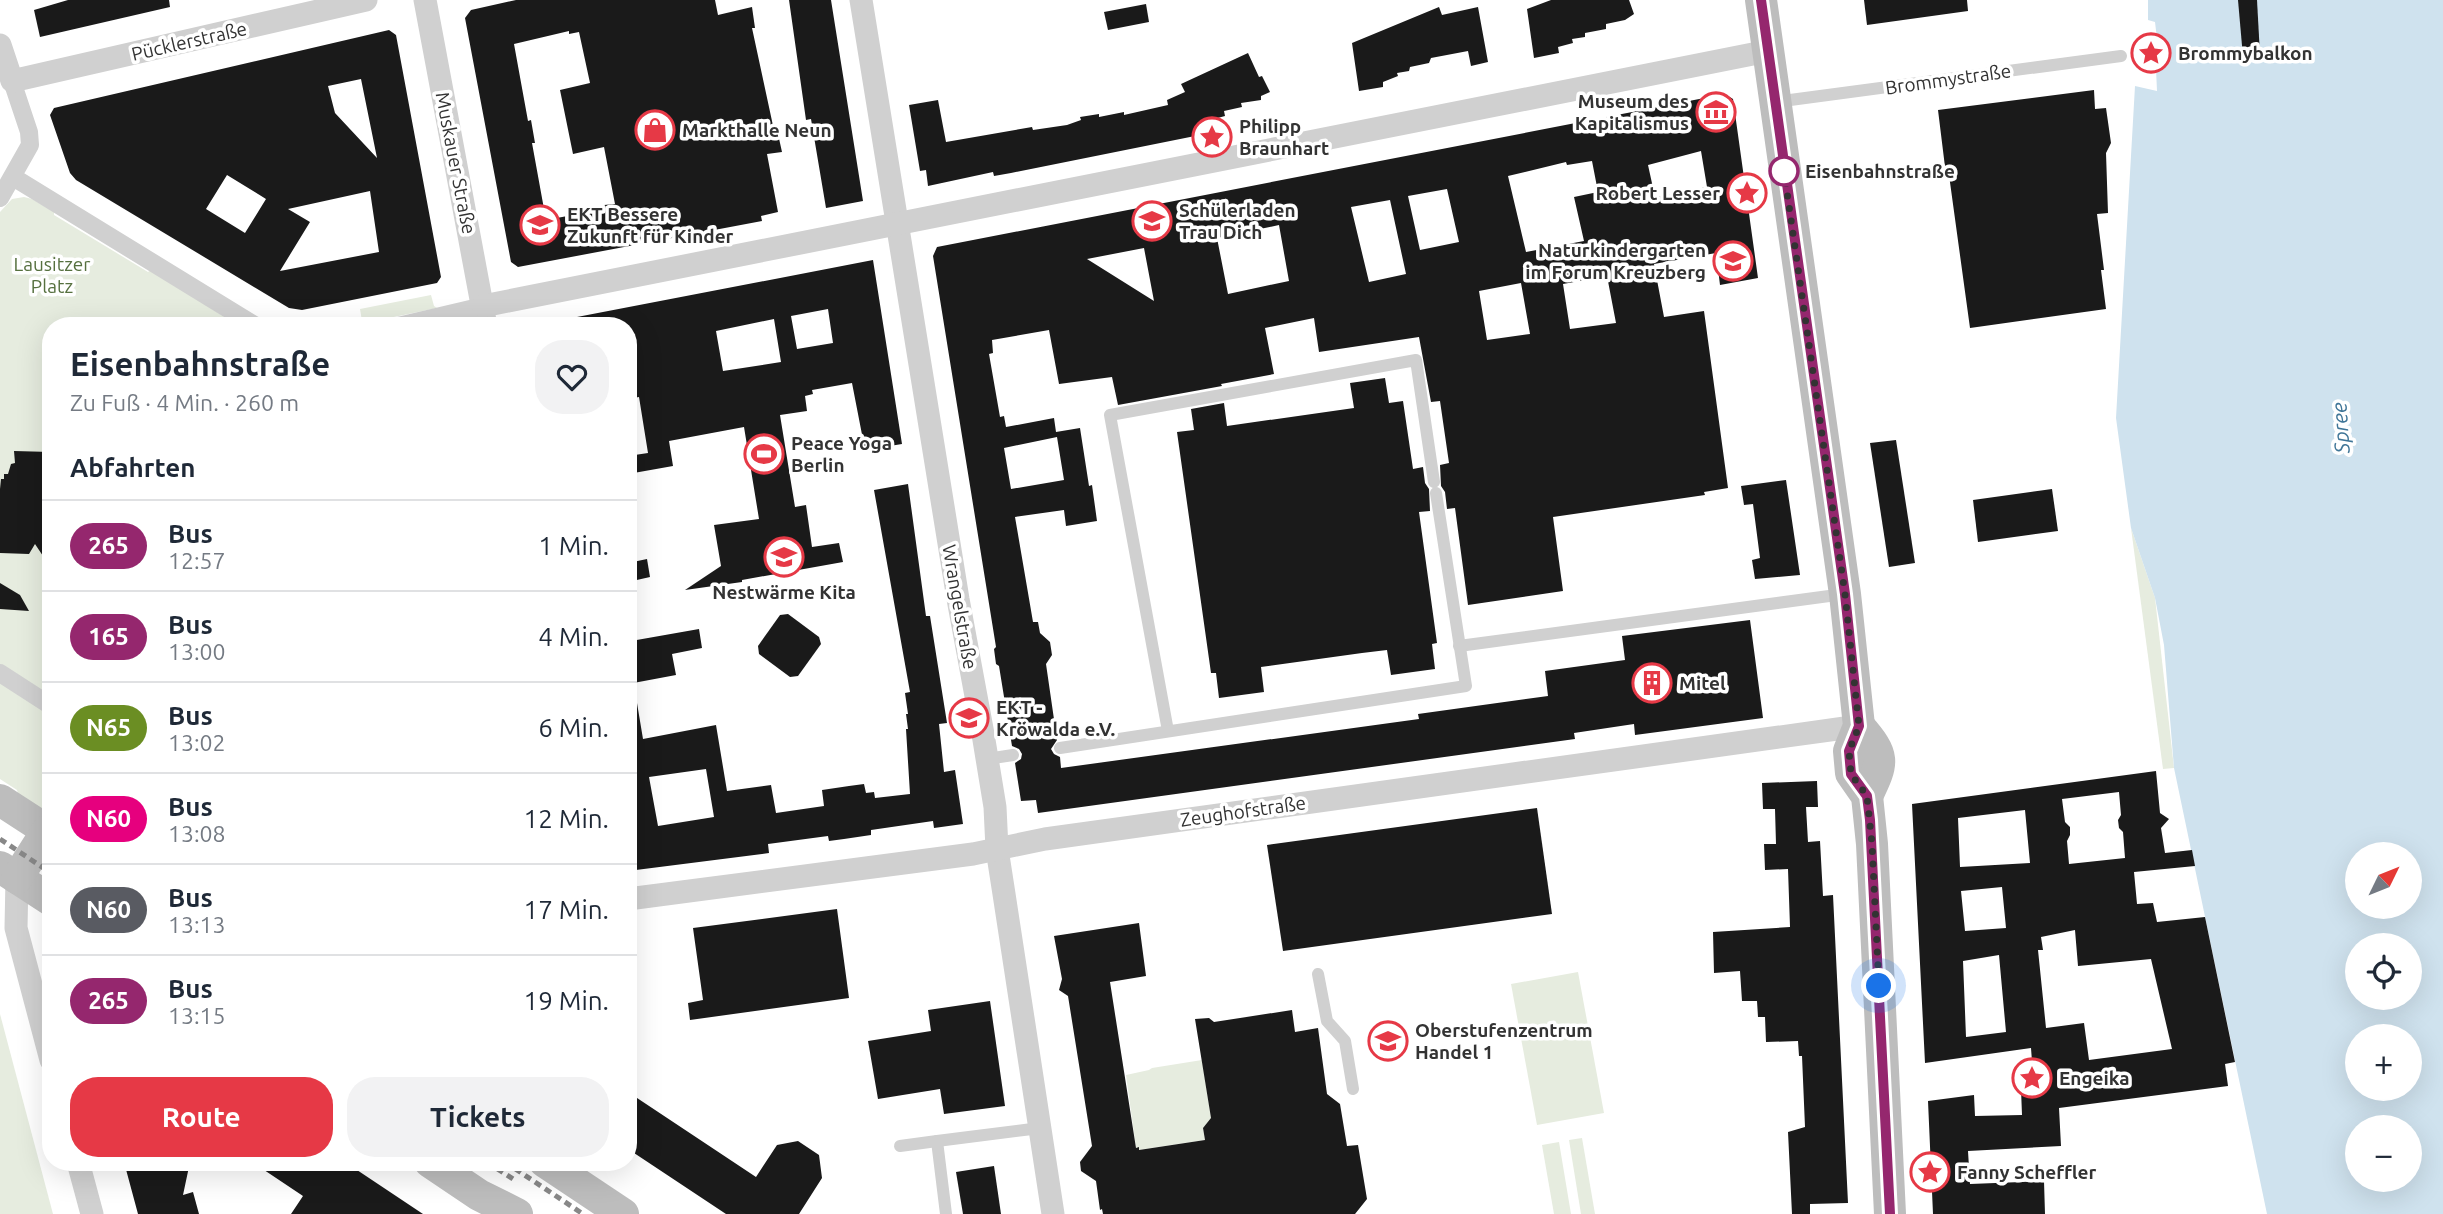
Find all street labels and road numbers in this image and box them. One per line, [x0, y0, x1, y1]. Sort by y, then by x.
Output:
street label: Pücklerstraße [129, 17, 249, 65]
street label: Brommystraße [1884, 59, 2012, 99]
street label: Muskauer Straße [431, 90, 481, 236]
street label: Wrangelstraße [938, 543, 982, 671]
street label: Zeughofstraße [1179, 791, 1307, 831]

